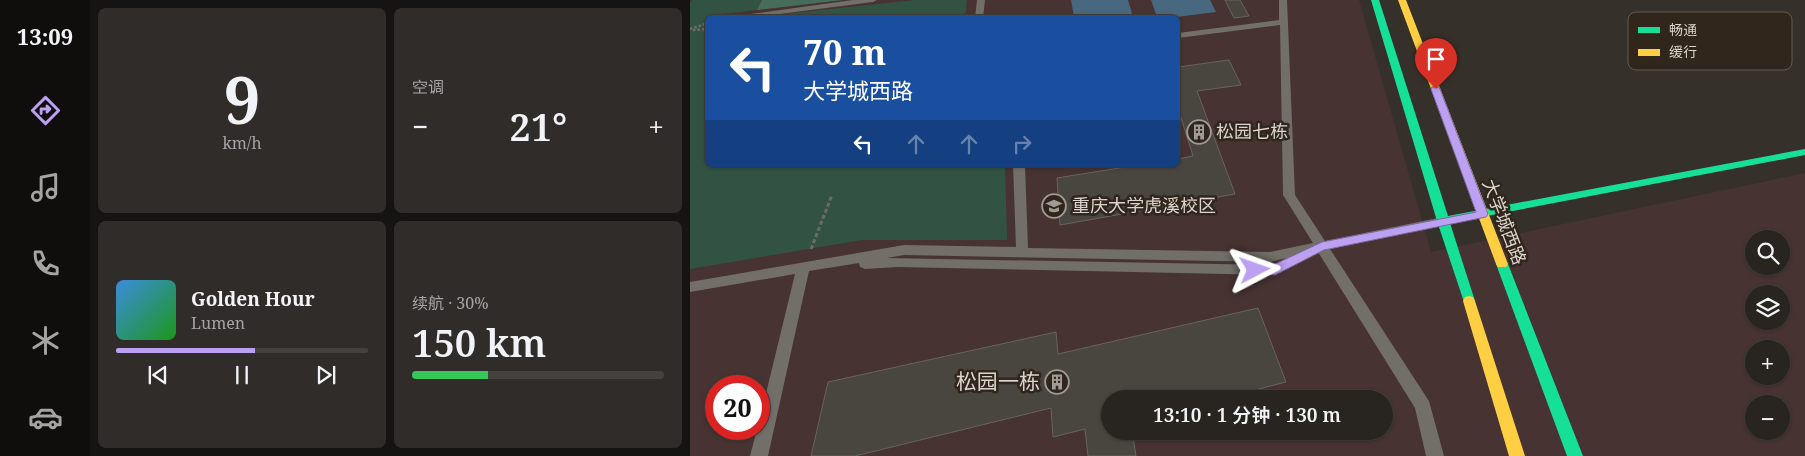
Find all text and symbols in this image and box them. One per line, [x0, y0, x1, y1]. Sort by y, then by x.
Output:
legend [1628, 12, 1792, 70]
text: 畅通 [1669, 20, 1697, 39]
text: 13:09 [17, 21, 73, 51]
text: 70 m [803, 28, 886, 75]
icon: left [720, 35, 785, 100]
pin [1415, 38, 1457, 89]
text: 缓行 [1669, 42, 1697, 61]
icon: arrive [1422, 45, 1450, 73]
text: 9 [224, 55, 260, 143]
text: 大学城西路 [803, 75, 913, 105]
text: 空调 [412, 76, 444, 98]
icon: directions [28, 93, 63, 128]
text: 21° [509, 100, 567, 152]
text: − [412, 107, 428, 145]
text: + [648, 107, 664, 145]
building icon: 松园七栋 [1186, 119, 1212, 145]
place label: 松园七栋 [1216, 119, 1288, 143]
icon: left [849, 130, 877, 158]
icon: ahead [902, 130, 930, 158]
icon: ahead [955, 130, 983, 158]
icon: right [1008, 130, 1036, 158]
text: km/h [222, 132, 262, 154]
icon: music [28, 170, 63, 205]
street label: 大学城西路 [1478, 175, 1532, 268]
school or university icon: 重庆大学虎溪校区 [1041, 193, 1067, 219]
place label: 重庆大学虎溪校区 [1072, 193, 1216, 217]
map controls [1745, 230, 1790, 440]
button: search [1745, 230, 1790, 275]
position arrow [1228, 243, 1280, 295]
icon: phone [28, 246, 63, 281]
button: layers [1745, 285, 1790, 330]
text: Golden Hour [191, 286, 315, 312]
text: 续航 · 30% [412, 292, 489, 314]
text: Lumen [191, 312, 245, 334]
text: 150 km [412, 316, 546, 368]
icon: climate [28, 323, 63, 358]
button: + [1745, 340, 1790, 385]
icon: previous [144, 361, 172, 389]
icon: pause [228, 361, 256, 389]
icon: next [312, 361, 340, 389]
place label: 松园一栋 [956, 367, 1040, 395]
building icon: 松园一栋 [1044, 369, 1070, 395]
speed limit sign: 20 [705, 375, 770, 440]
button: − [1745, 395, 1790, 440]
icon: car [28, 400, 63, 435]
text: 13:10 · 1 分钟 · 130 m [1153, 402, 1341, 428]

